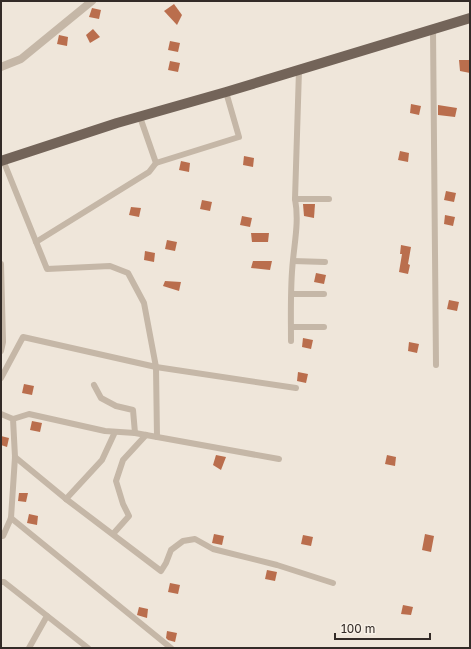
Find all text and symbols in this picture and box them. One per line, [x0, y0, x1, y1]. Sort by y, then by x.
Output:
scale bar [335, 615, 430, 641]
text: 100 m [341, 621, 375, 636]

